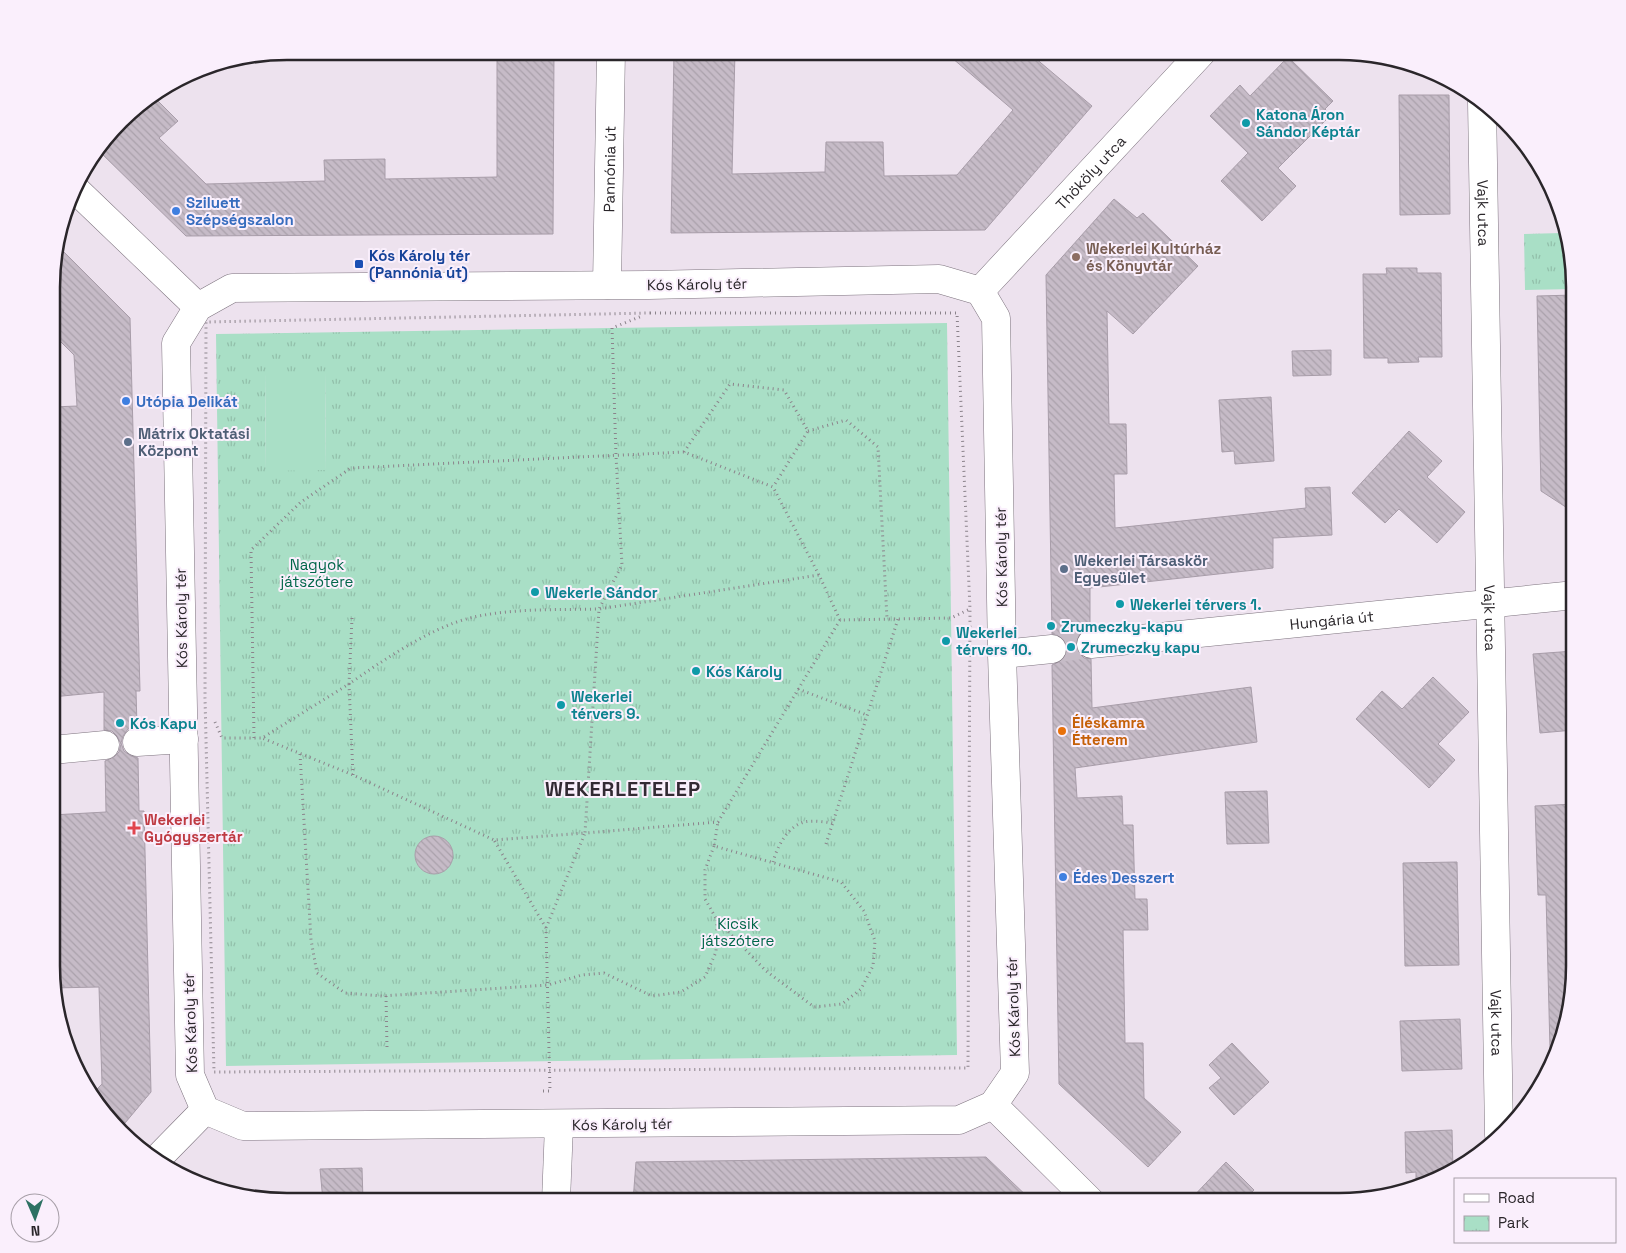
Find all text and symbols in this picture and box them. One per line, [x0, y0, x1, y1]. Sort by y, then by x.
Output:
place label: Katona Áron Sándor Képtár [1256, 105, 1360, 141]
marker: Katona Áron Sándor Képtár [1240, 117, 1252, 129]
street label: Pannónia út [599, 125, 619, 213]
street label: Thököly utca [1051, 131, 1130, 213]
street label: Vajk utca [1474, 180, 1494, 247]
place label: Sziluett Szépségszalon [186, 193, 294, 229]
marker: Sziluett Szépségszalon [170, 205, 182, 217]
place label: Wekerlei Kultúrház és Könyvtár [1086, 239, 1221, 275]
place label: Kós Károly tér (Pannónia út) [369, 246, 470, 282]
marker: Wekerlei Kultúrház és Könyvtár [1070, 251, 1082, 263]
marker: Kós Károly tér (Pannónia út) [353, 258, 365, 270]
street label: Kós Károly tér [647, 274, 748, 294]
place label: Utópia Delikát [136, 392, 238, 411]
marker: Utópia Delikát [120, 395, 132, 407]
place label: Mátrix Oktatási Központ [138, 424, 250, 460]
marker: Mátrix Oktatási Központ [122, 436, 134, 448]
street label: Kós Károly tér [991, 506, 1011, 607]
place label: Wekerlei Társaskör Egyesület [1074, 551, 1208, 587]
park label: Nagyok játszótere [280, 555, 354, 591]
marker: Wekerlei Társaskör Egyesület [1058, 563, 1070, 575]
street label: Kós Károly tér [171, 567, 191, 668]
place label: Wekerle Sándor [545, 583, 658, 602]
street label: Vajk utca [1480, 585, 1501, 652]
marker: Wekerle Sándor [529, 586, 541, 598]
place label: Wekerlei térvers 1. [1130, 595, 1262, 614]
marker: Wekerlei térvers 1. [1114, 598, 1126, 610]
street label: Hungária út [1289, 606, 1375, 633]
place label: Zrumeczky-kapu [1061, 617, 1183, 636]
marker: Zrumeczky-kapu [1045, 620, 1057, 632]
place label: Wekerlei térvers 10. [956, 623, 1032, 659]
marker: Wekerlei térvers 10. [940, 635, 952, 647]
place label: Zrumeczky kapu [1081, 638, 1200, 657]
marker: Zrumeczky kapu [1065, 641, 1077, 653]
place label: Kós Károly [706, 662, 782, 681]
marker: Kós Károly [690, 665, 702, 677]
place label: Wekerlei térvers 9. [571, 687, 640, 723]
marker: Wekerlei térvers 9. [555, 699, 567, 711]
place label: Éléskamra Étterem [1072, 713, 1145, 749]
place label: Kós Kapu [130, 714, 197, 733]
marker: Kós Kapu [114, 717, 126, 729]
marker: Éléskamra Étterem [1056, 725, 1068, 737]
district label: WEKERLETELEP [545, 776, 701, 802]
place label: Wekerlei Gyógyszertár [144, 810, 243, 846]
marker: Wekerlei Gyógyszertár [128, 822, 140, 834]
place label: Édes Desszert [1073, 868, 1175, 887]
marker: Édes Desszert [1057, 871, 1069, 883]
park label: Kicsik játszótere [701, 914, 775, 950]
street label: Kós Károly tér [1002, 956, 1024, 1057]
street label: Kós Károly tér [179, 972, 201, 1073]
street label: Vajk utca [1487, 989, 1507, 1057]
street label: Kós Károly tér [572, 1114, 673, 1134]
legend [1454, 1178, 1616, 1243]
text: Road [1498, 1188, 1535, 1207]
north arrow [10, 1193, 60, 1243]
text: Park [1498, 1213, 1529, 1232]
text: N [30, 1222, 40, 1240]

